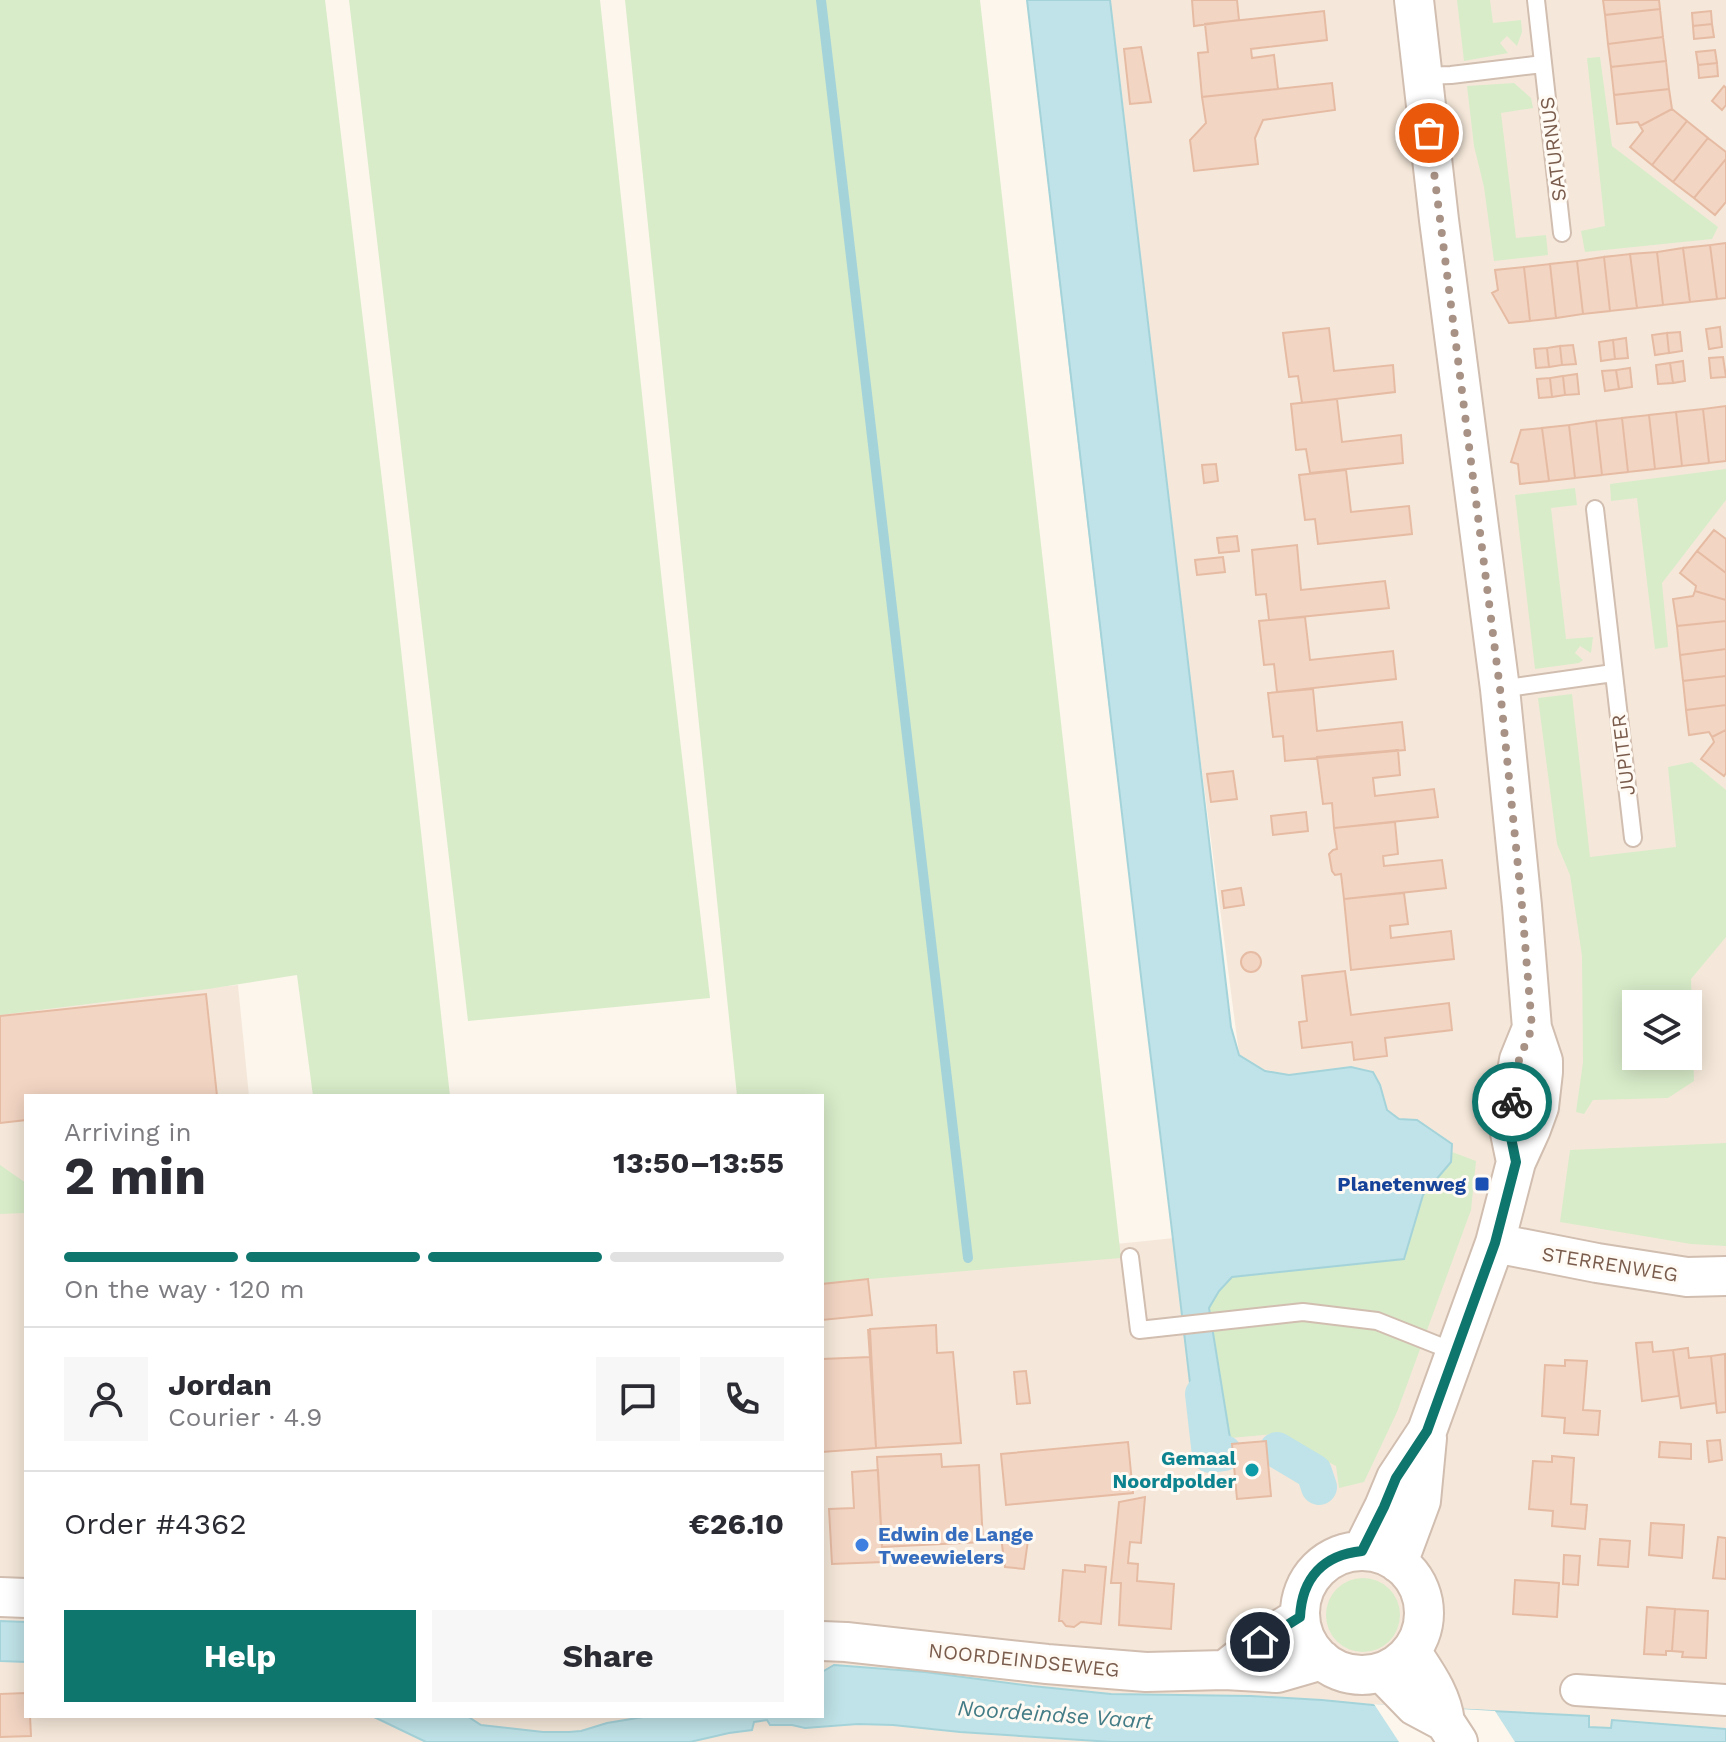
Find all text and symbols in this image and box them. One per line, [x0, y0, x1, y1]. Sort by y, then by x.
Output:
street label: SATURNUS [1535, 95, 1571, 203]
pin [1395, 99, 1463, 167]
icon: bag [1407, 111, 1451, 155]
street label: JUPITER [1606, 713, 1640, 797]
map controls [1622, 990, 1702, 1070]
button: layers [1622, 990, 1702, 1070]
courier [1472, 1062, 1552, 1142]
icon: bike [1490, 1080, 1534, 1124]
text: Arriving in [64, 1117, 192, 1147]
text: 13:50–13:55 [613, 1145, 784, 1180]
text: 2 min [64, 1146, 206, 1207]
place label: Planetenweg [1337, 1172, 1467, 1196]
marker: Planetenweg [1473, 1175, 1491, 1193]
street label: STERRENWEG [1540, 1241, 1680, 1287]
text: On the way · 120 m [64, 1274, 304, 1304]
button: person [64, 1357, 148, 1441]
button: chat [596, 1357, 680, 1441]
button: phone [700, 1357, 784, 1441]
text: Jordan [168, 1367, 272, 1402]
text: Courier · 4.9 [168, 1402, 322, 1432]
place label: Gemaal Noordpolder [1112, 1446, 1236, 1493]
marker: Gemaal Noordpolder [1243, 1461, 1261, 1479]
text: Order #4362 [64, 1506, 247, 1541]
text: €26.10 [689, 1506, 784, 1541]
place label: Edwin de Lange Tweewielers [878, 1522, 1034, 1569]
marker: Edwin de Lange Tweewielers [853, 1536, 871, 1554]
pin [1226, 1608, 1294, 1676]
button: Help [64, 1610, 416, 1702]
button: Share [432, 1610, 784, 1702]
icon: home [1238, 1620, 1282, 1664]
street label: NOORDEINDSEWEG [927, 1638, 1121, 1682]
water label: Noordeindse Vaart [957, 1695, 1154, 1734]

